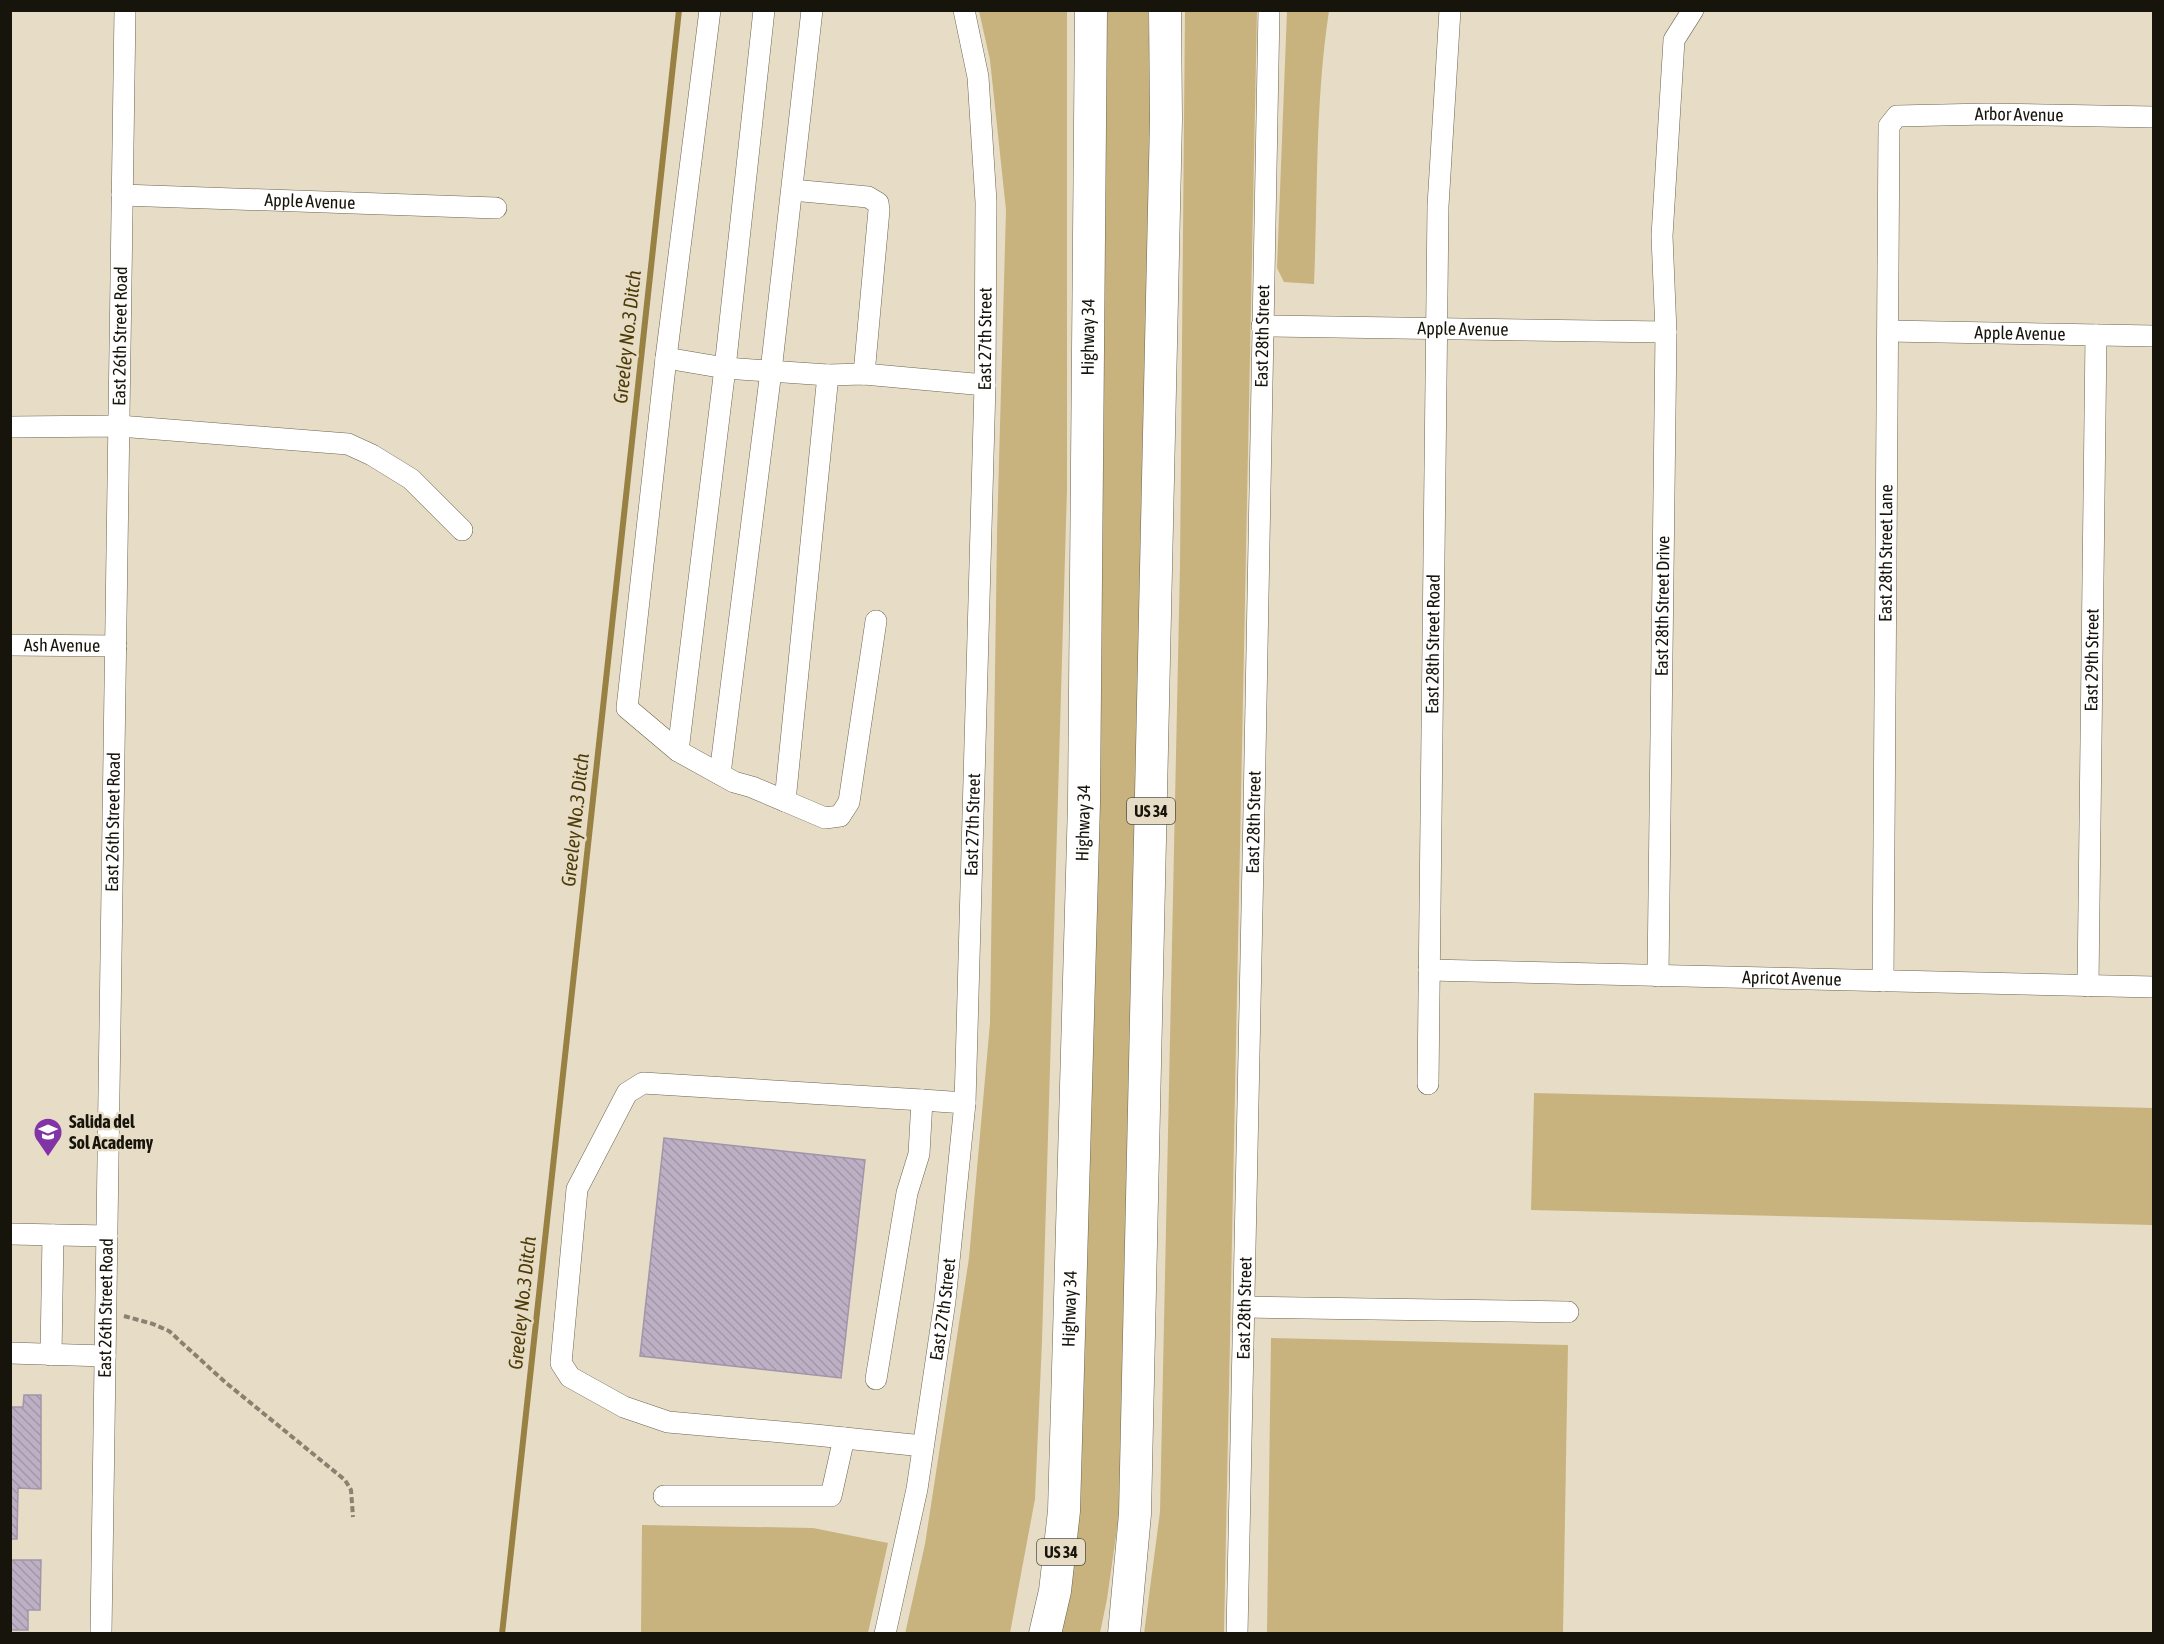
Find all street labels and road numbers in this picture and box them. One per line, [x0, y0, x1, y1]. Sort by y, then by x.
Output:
street label: Arbor Avenue [1974, 103, 2064, 125]
street label: Apple Avenue [264, 189, 356, 213]
street label: East 26th Street Road [108, 266, 131, 406]
street label: East 28th Street [1250, 285, 1273, 388]
street label: East 27th Street [974, 287, 996, 391]
street label: Highway 34 [1077, 298, 1098, 375]
street label: Apple Avenue [1417, 317, 1509, 340]
street label: Apple Avenue [1974, 322, 2066, 344]
street label: East 28th Street Lane [1875, 484, 1896, 622]
street label: East 28th Street Drive [1651, 536, 1673, 676]
street label: East 28th Street Road [1421, 574, 1444, 714]
street label: East 29th Street [2080, 608, 2103, 712]
street label: Ash Avenue [24, 634, 100, 656]
street label: East 26th Street Road [101, 752, 124, 892]
street label: East 28th Street [1242, 771, 1265, 874]
street label: East 27th Street [960, 773, 984, 876]
street label: Highway 34 [1071, 784, 1094, 862]
road number: US 34 [1127, 798, 1175, 824]
street label: Apricot Avenue [1742, 966, 1842, 990]
street label: East 26th Street Road [94, 1238, 117, 1378]
street label: East 28th Street [1232, 1256, 1256, 1360]
street label: East 27th Street [925, 1257, 959, 1362]
street label: Highway 34 [1058, 1270, 1081, 1347]
road number: US 34 [1037, 1539, 1085, 1565]

